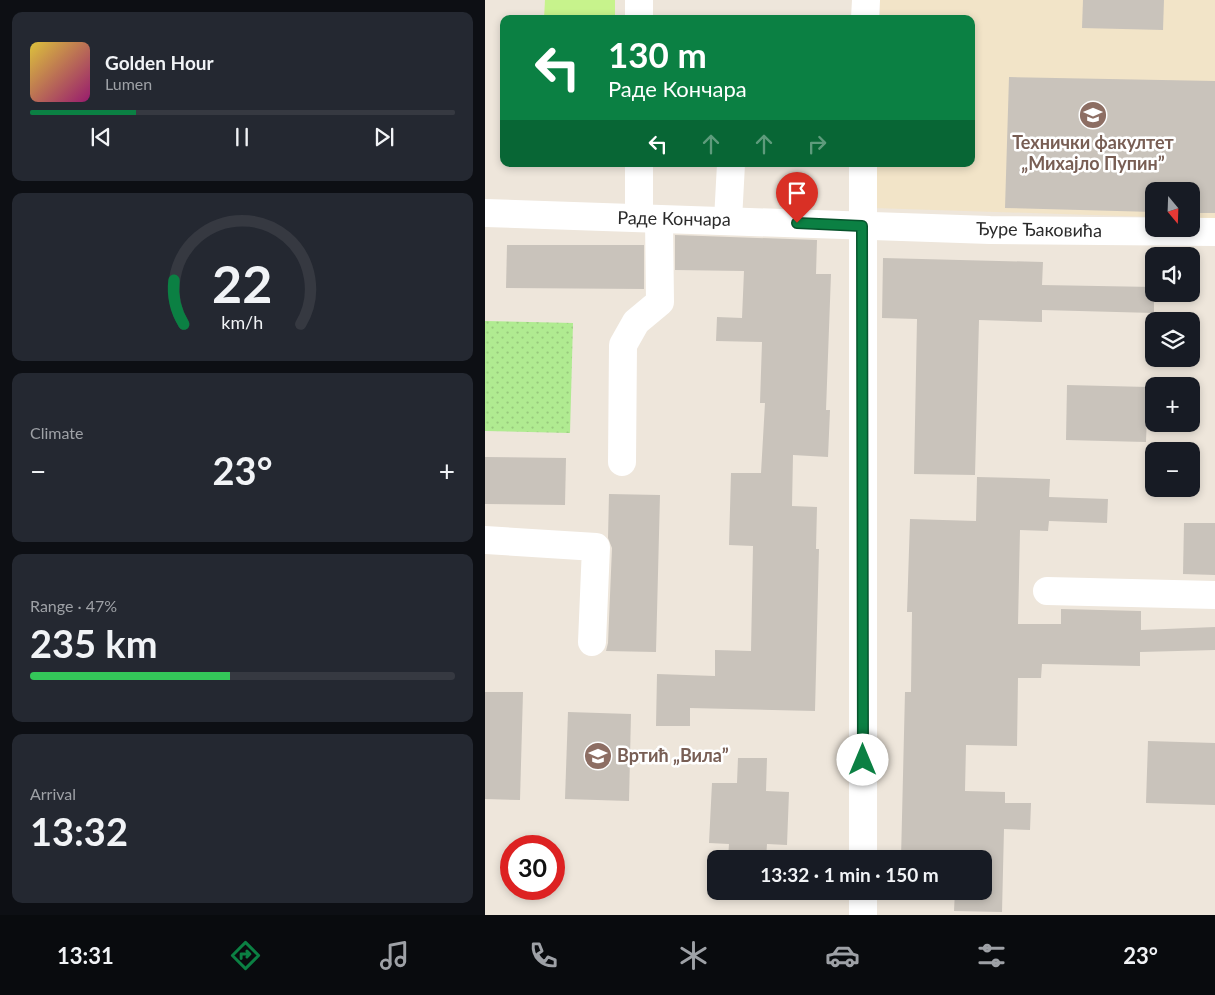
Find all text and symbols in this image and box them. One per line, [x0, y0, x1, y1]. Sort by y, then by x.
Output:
text: 130 m [608, 33, 707, 75]
icon: left [525, 35, 590, 100]
text: Golden Hour [105, 51, 214, 74]
text: Lumen [105, 74, 152, 93]
text: Раде Кончара [608, 75, 747, 102]
school or university icon: Технички факултет „Михајло Пупин” [1078, 100, 1108, 130]
icon: previous [87, 123, 115, 151]
icon: pause [228, 123, 256, 151]
icon: next [370, 123, 398, 151]
icon: left [644, 130, 672, 158]
icon: ahead [697, 130, 725, 158]
icon: ahead [750, 130, 778, 158]
icon: right [803, 130, 831, 158]
place label: Технички факултет „Михајло Пупин” [1012, 131, 1175, 174]
pin [776, 172, 818, 223]
icon: arrive [783, 179, 811, 207]
north arrow [1145, 182, 1200, 238]
map controls [1145, 182, 1200, 497]
street label: Раде Кончара [617, 206, 731, 230]
street label: Ђуре Ђаковића [976, 217, 1102, 241]
button: sound [1145, 247, 1200, 302]
text: 22 [212, 252, 273, 314]
text: km/h [222, 311, 263, 333]
button: layers [1145, 312, 1200, 367]
button: + [1145, 377, 1200, 432]
text: Climate [30, 423, 83, 442]
button: − [1145, 442, 1200, 497]
text: 23° [213, 447, 272, 493]
text: − [30, 454, 46, 488]
text: + [439, 454, 455, 488]
text: Range · 47% [30, 596, 117, 615]
text: 235 km [30, 620, 158, 666]
position arrow [836, 733, 888, 785]
school or university icon: Вртић „Вила” [583, 741, 613, 771]
place label: Вртић „Вила” [617, 744, 729, 766]
text: Arrival [30, 784, 76, 803]
text: 13:32 [30, 808, 128, 854]
speed limit sign: 30 [500, 835, 565, 900]
text: 13:32 · 1 min · 150 m [760, 863, 939, 886]
icon: directions [228, 938, 263, 973]
icon: music [377, 938, 412, 973]
icon: phone [526, 938, 561, 973]
icon: climate [676, 938, 711, 973]
icon: car [825, 938, 860, 973]
icon: filters [974, 938, 1009, 973]
text: 13:31 [57, 942, 114, 969]
text: 23° [1123, 942, 1158, 969]

